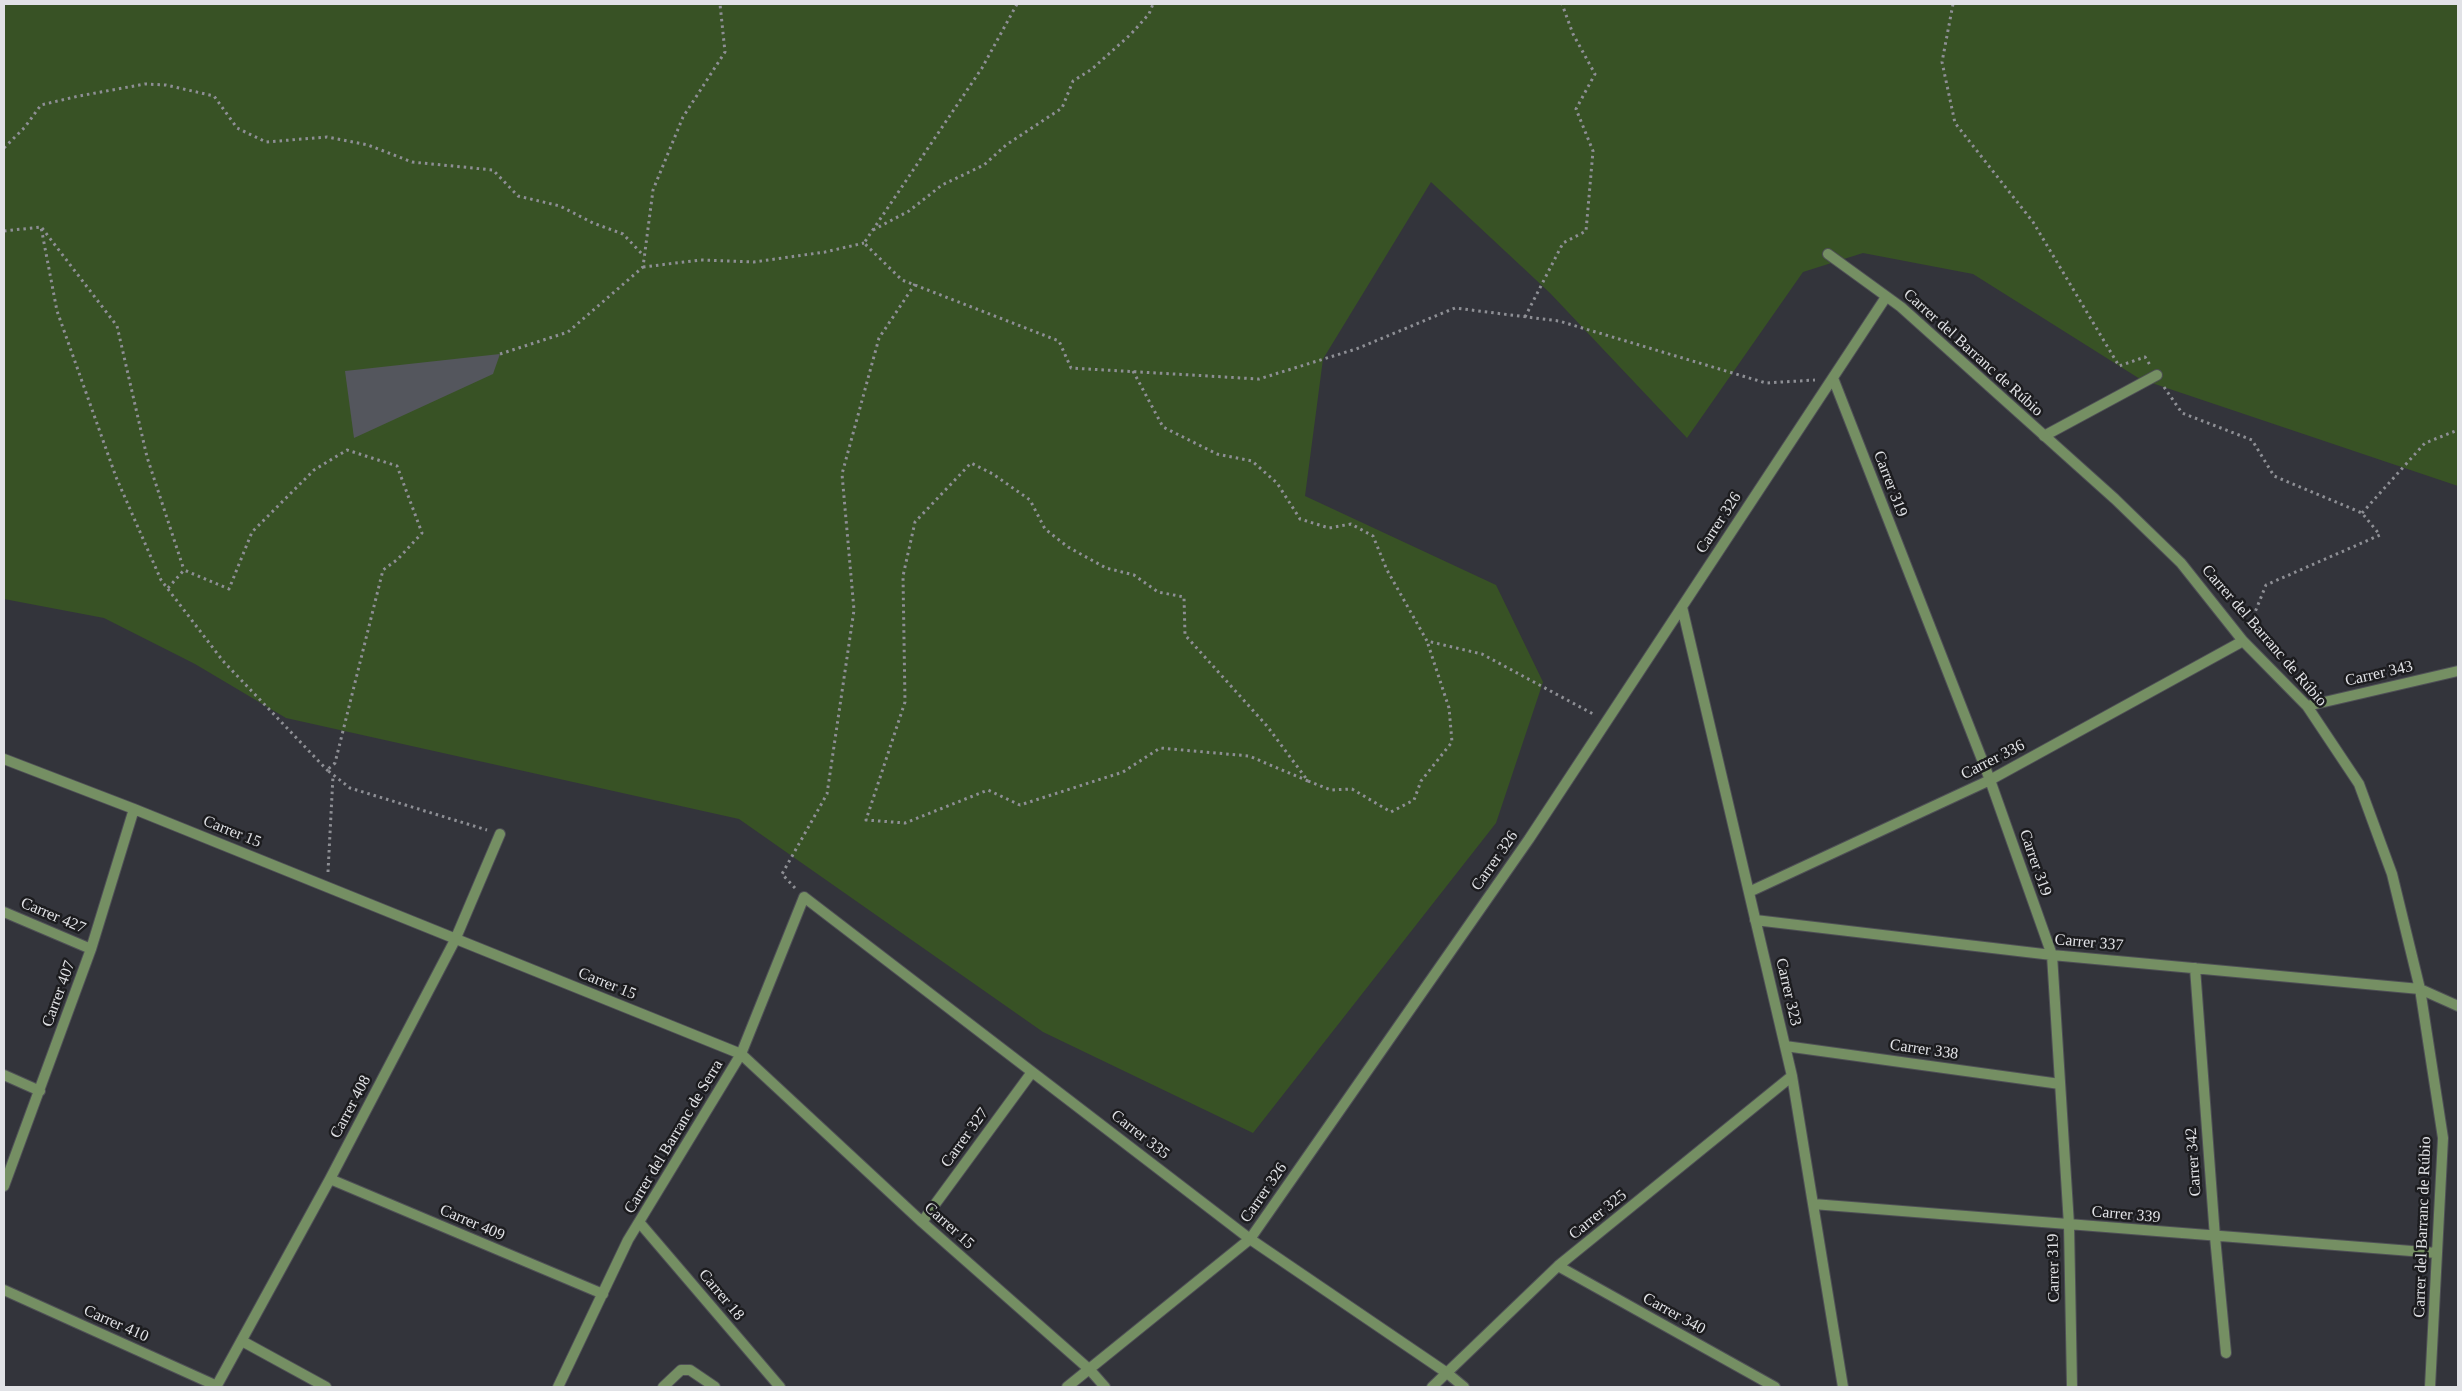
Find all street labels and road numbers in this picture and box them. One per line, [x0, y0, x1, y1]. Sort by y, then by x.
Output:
street label: Carrer del Barranc de Rúbio [1899, 285, 2047, 421]
street label: Carrer 319 [1869, 448, 1911, 520]
street label: Carrer 326 [1692, 489, 1746, 557]
street label: Carrer del Barranc de Rúbio [2197, 561, 2331, 711]
street label: Carrer 343 [2343, 657, 2415, 691]
street label: Carrer 336 [1958, 736, 2028, 784]
street label: Carrer 15 [200, 812, 264, 852]
street label: Carrer 326 [1467, 827, 1523, 895]
street label: Carrer 319 [2015, 827, 2055, 899]
street label: Carrer 427 [18, 894, 88, 938]
street label: Carrer 337 [2054, 930, 2124, 956]
street label: Carrer 323 [1771, 956, 1805, 1028]
street label: Carrer 407 [38, 958, 80, 1030]
street label: Carrer 15 [575, 964, 639, 1004]
street label: Carrer 338 [1889, 1036, 1959, 1064]
street label: Carrer del Barranc de Serra [620, 1057, 728, 1217]
street label: Carrer 408 [326, 1072, 376, 1142]
street label: Carrer 327 [937, 1105, 993, 1171]
street label: Carrer 335 [1107, 1106, 1173, 1164]
street label: Carrer 342 [2182, 1127, 2206, 1197]
street label: Carrer del Barranc de Rúbio [2410, 1136, 2436, 1318]
street label: Carrer 326 [1236, 1159, 1292, 1227]
street label: Carrer 325 [1565, 1186, 1631, 1244]
street label: Carrer 15 [920, 1199, 978, 1253]
street label: Carrer 409 [437, 1201, 507, 1245]
street label: Carrer 339 [2091, 1202, 2161, 1228]
street label: Carrer 319 [2044, 1233, 2064, 1303]
street label: Carrer 18 [694, 1266, 748, 1324]
street label: Carrer 340 [1639, 1289, 1709, 1339]
street label: Carrer 410 [81, 1301, 151, 1347]

